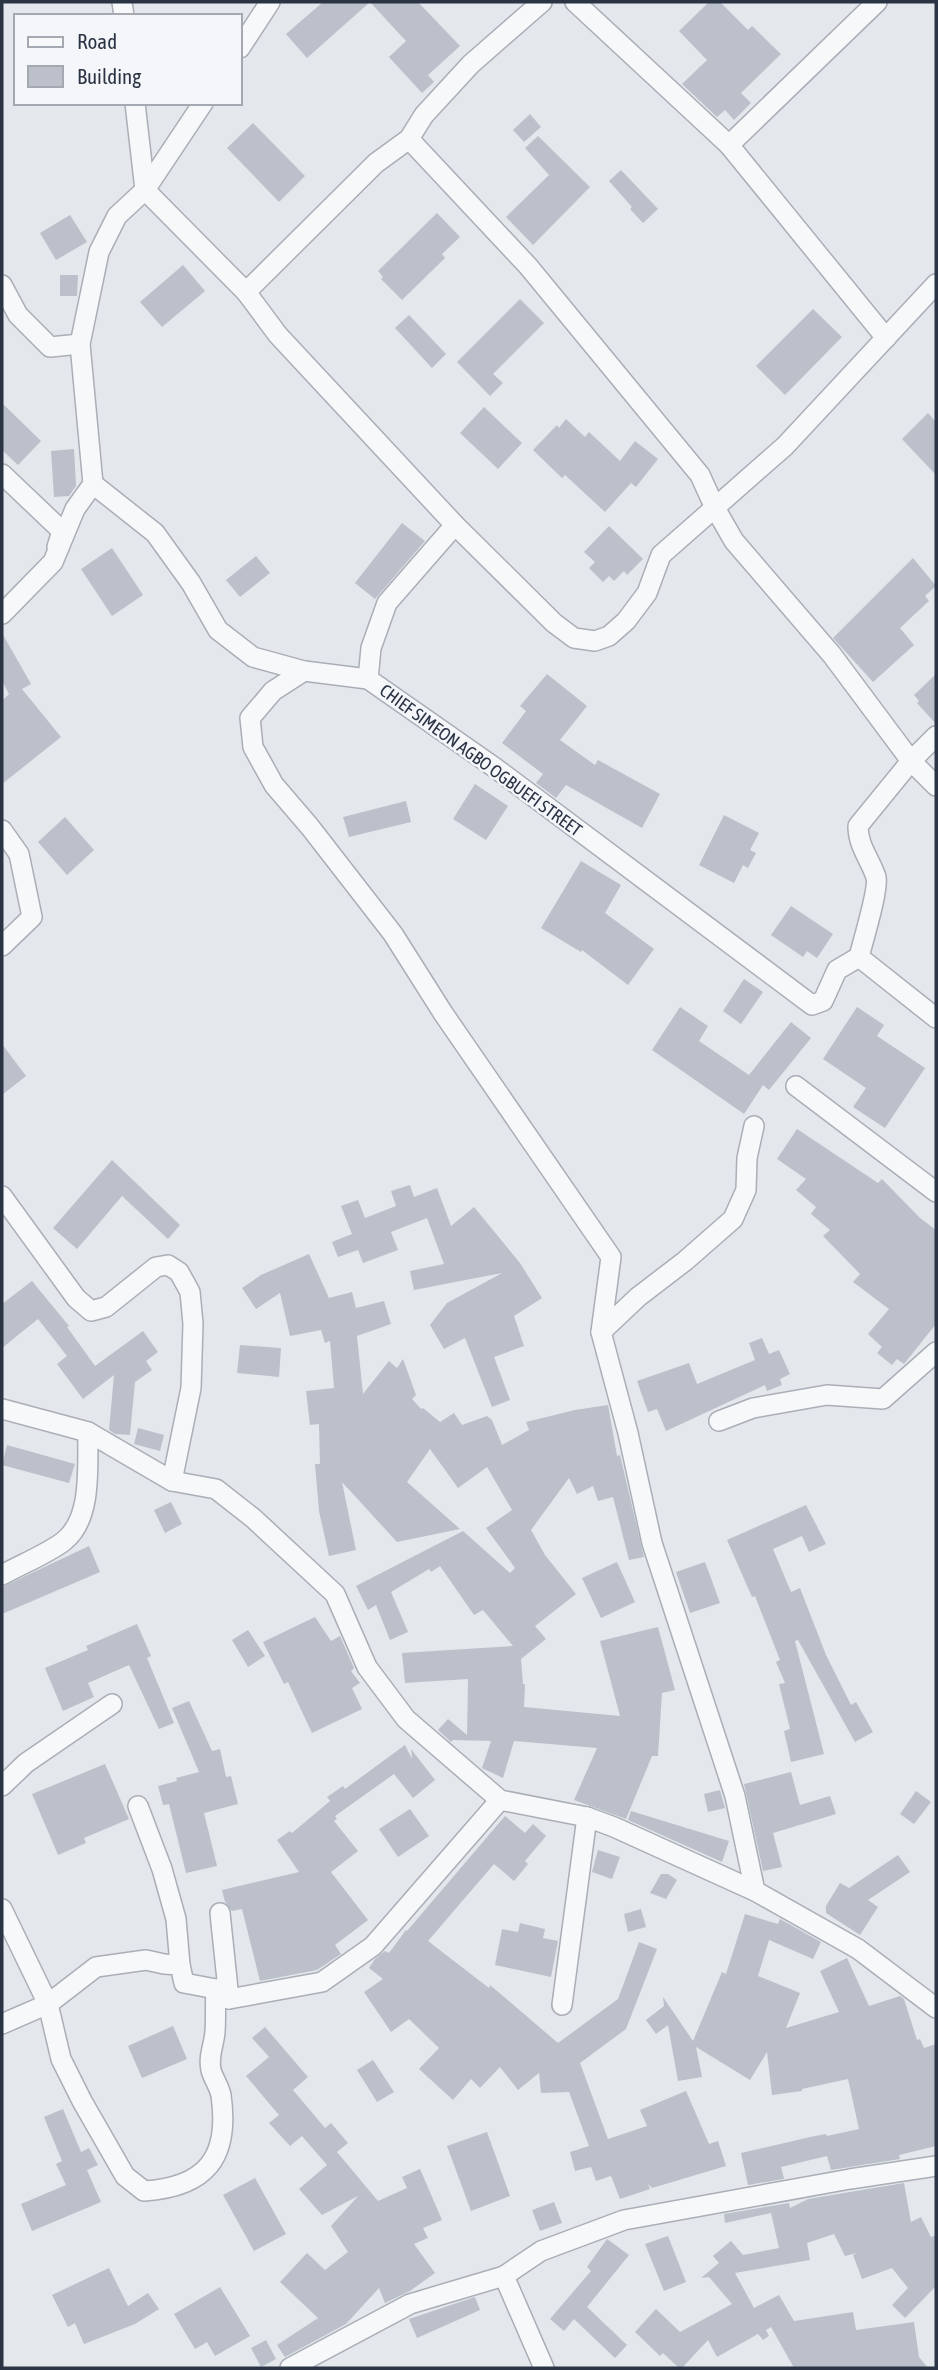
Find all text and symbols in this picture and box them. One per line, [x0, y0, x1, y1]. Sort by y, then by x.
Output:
legend [14, 14, 242, 105]
text: Road [77, 29, 117, 53]
text: Building [77, 64, 141, 88]
street label: CHIEF SIMEON AGBO OGBUEFI STREET [376, 680, 586, 840]

